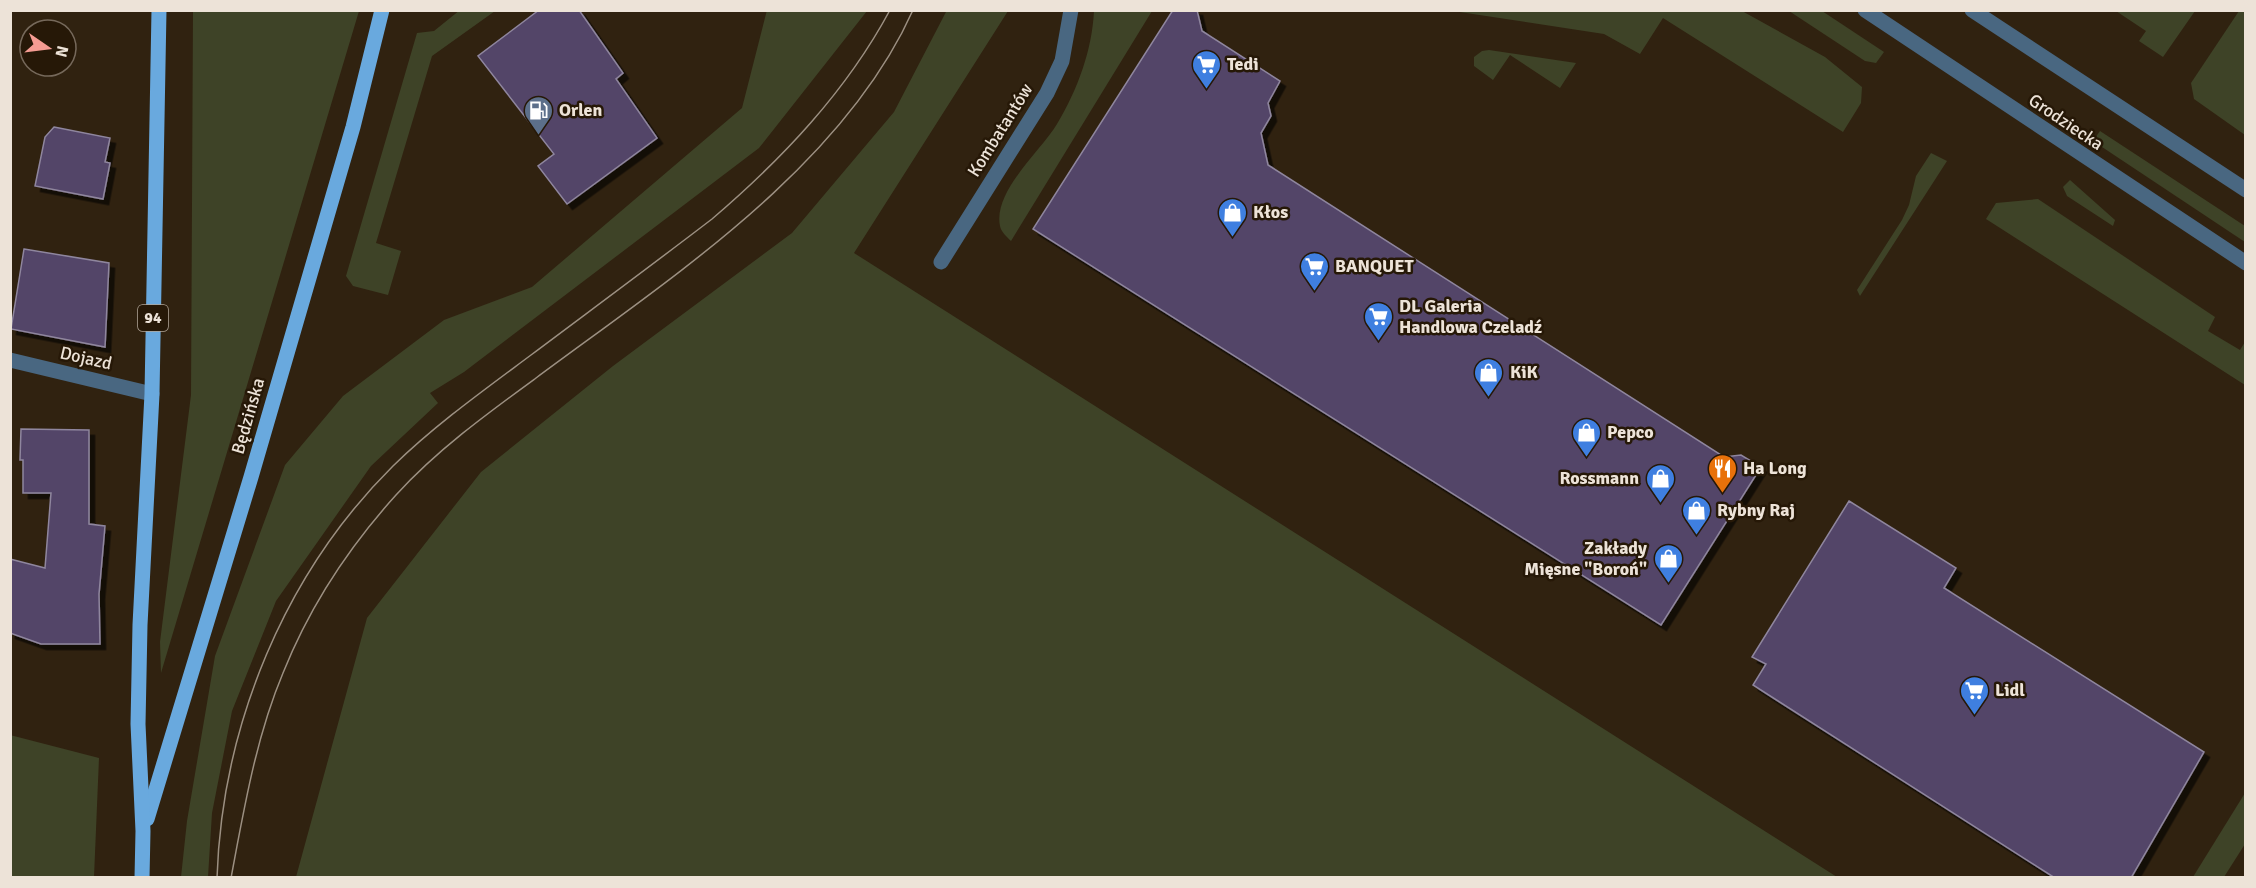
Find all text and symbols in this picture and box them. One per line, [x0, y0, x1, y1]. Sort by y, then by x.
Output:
north arrow [18, 18, 78, 78]
text: N [51, 44, 73, 59]
supermarket icon: Tedi [1190, 48, 1222, 90]
place label: Tedi [1227, 53, 1259, 75]
street label: Kombatantów [963, 79, 1037, 181]
street label: Grodziecka [2024, 89, 2108, 155]
fuel station icon: Orlen [522, 94, 554, 136]
place label: Orlen [559, 99, 603, 121]
shop icon: Kłos [1216, 196, 1248, 238]
place label: Kłos [1253, 201, 1288, 223]
supermarket icon: BANQUET [1298, 250, 1330, 292]
place label: BANQUET [1335, 255, 1415, 277]
place label: DL Galeria Handlowa Czeladź [1399, 295, 1542, 338]
supermarket icon: DL Galeria Handlowa Czeladź [1362, 300, 1394, 342]
road number: 94 [138, 305, 168, 331]
street label: Dojazd [58, 341, 114, 375]
shop icon: KiK [1473, 356, 1505, 398]
place label: KiK [1510, 361, 1539, 383]
street label: Będzińska [227, 375, 269, 457]
shop icon: Pepco [1570, 416, 1602, 458]
place label: Pepco [1607, 421, 1654, 443]
restaurant icon: Ha Long [1706, 452, 1738, 494]
place label: Ha Long [1743, 457, 1807, 479]
shop icon: Rossmann [1644, 462, 1676, 504]
place label: Rossmann [1559, 467, 1639, 489]
shop icon: Rybny Raj [1680, 494, 1712, 536]
place label: Rybny Raj [1717, 499, 1795, 521]
place label: Zakłady Mięsne "Boroń" [1524, 537, 1647, 580]
shop icon: Zakłady Mięsne "Boroń" [1652, 542, 1684, 584]
supermarket icon: Lidl [1958, 674, 1990, 716]
place label: Lidl [1995, 679, 2025, 701]

